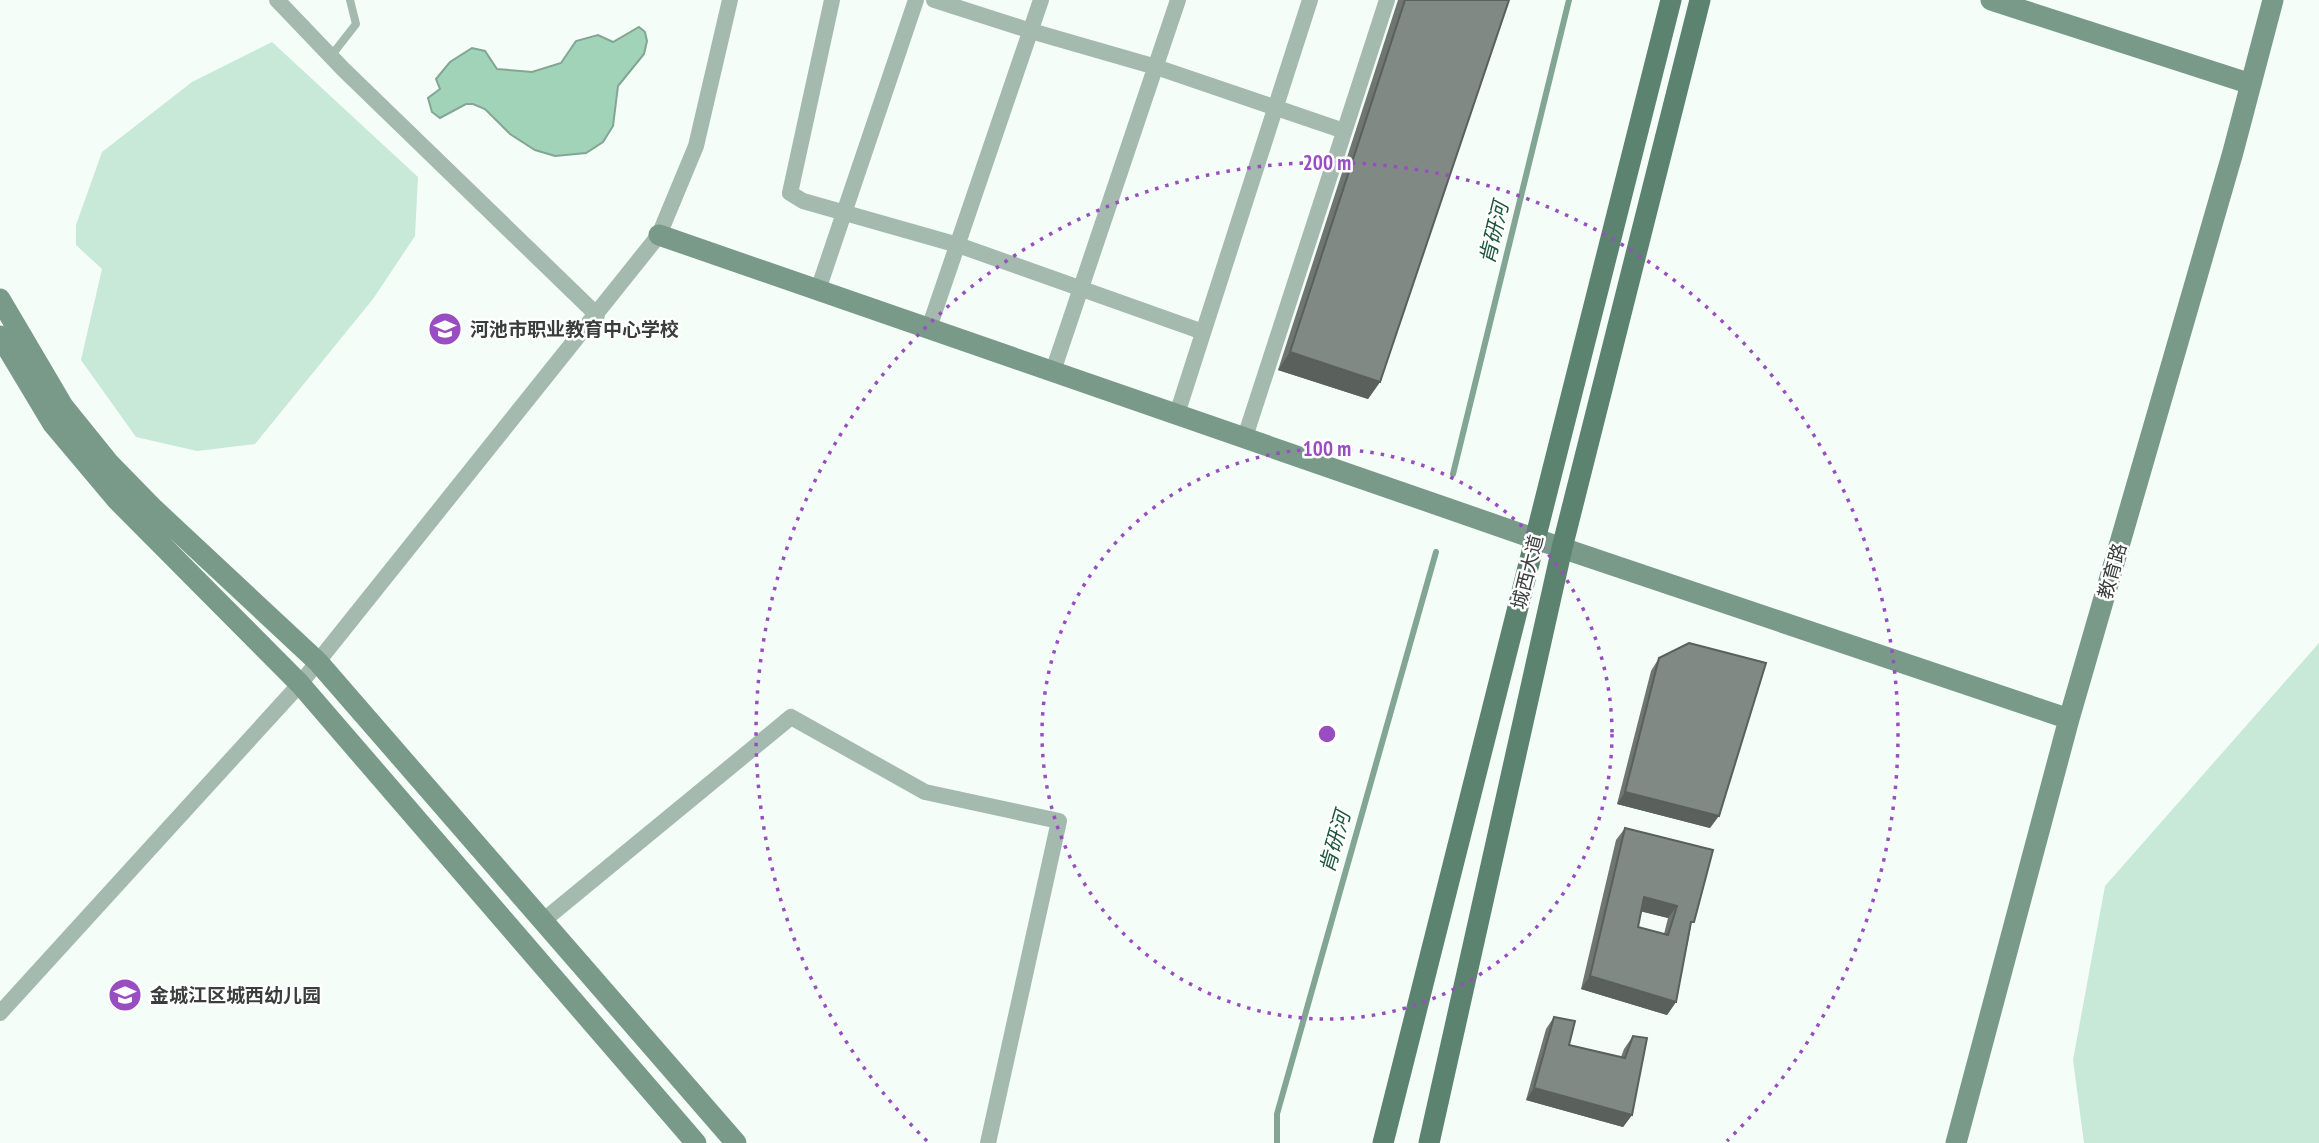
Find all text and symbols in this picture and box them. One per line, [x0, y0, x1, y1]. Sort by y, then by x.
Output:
text: 200 m [1303, 149, 1351, 176]
water label: 肯研河 [1473, 195, 1515, 267]
school or university icon: 河池市职业教育中心学校 [426, 310, 464, 348]
place label: 河池市职业教育中心学校 [470, 317, 679, 341]
text: 100 m [1303, 435, 1351, 462]
street label: 城西大道 [1506, 532, 1548, 612]
street label: 教育路 [2093, 540, 2131, 602]
centre of rings [1315, 722, 1339, 746]
water label: 肯研河 [1313, 804, 1357, 876]
school or university icon: 金城江区城西幼儿园 [106, 976, 144, 1014]
place label: 金城江区城西幼儿园 [150, 983, 321, 1007]

